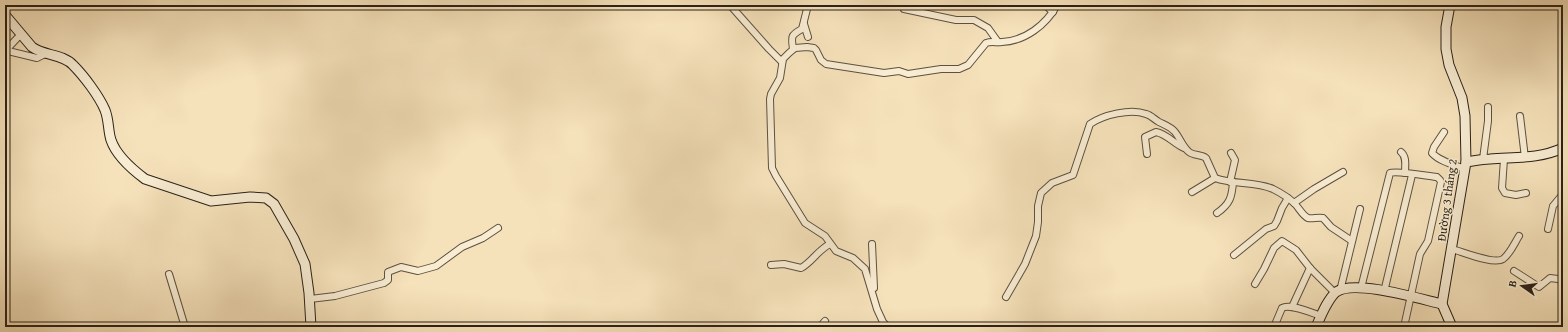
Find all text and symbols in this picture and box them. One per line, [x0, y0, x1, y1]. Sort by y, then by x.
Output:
street label: Đường 3 tháng 2 [1432, 157, 1461, 242]
north arrow [1502, 266, 1542, 306]
text: B [1504, 278, 1521, 289]

